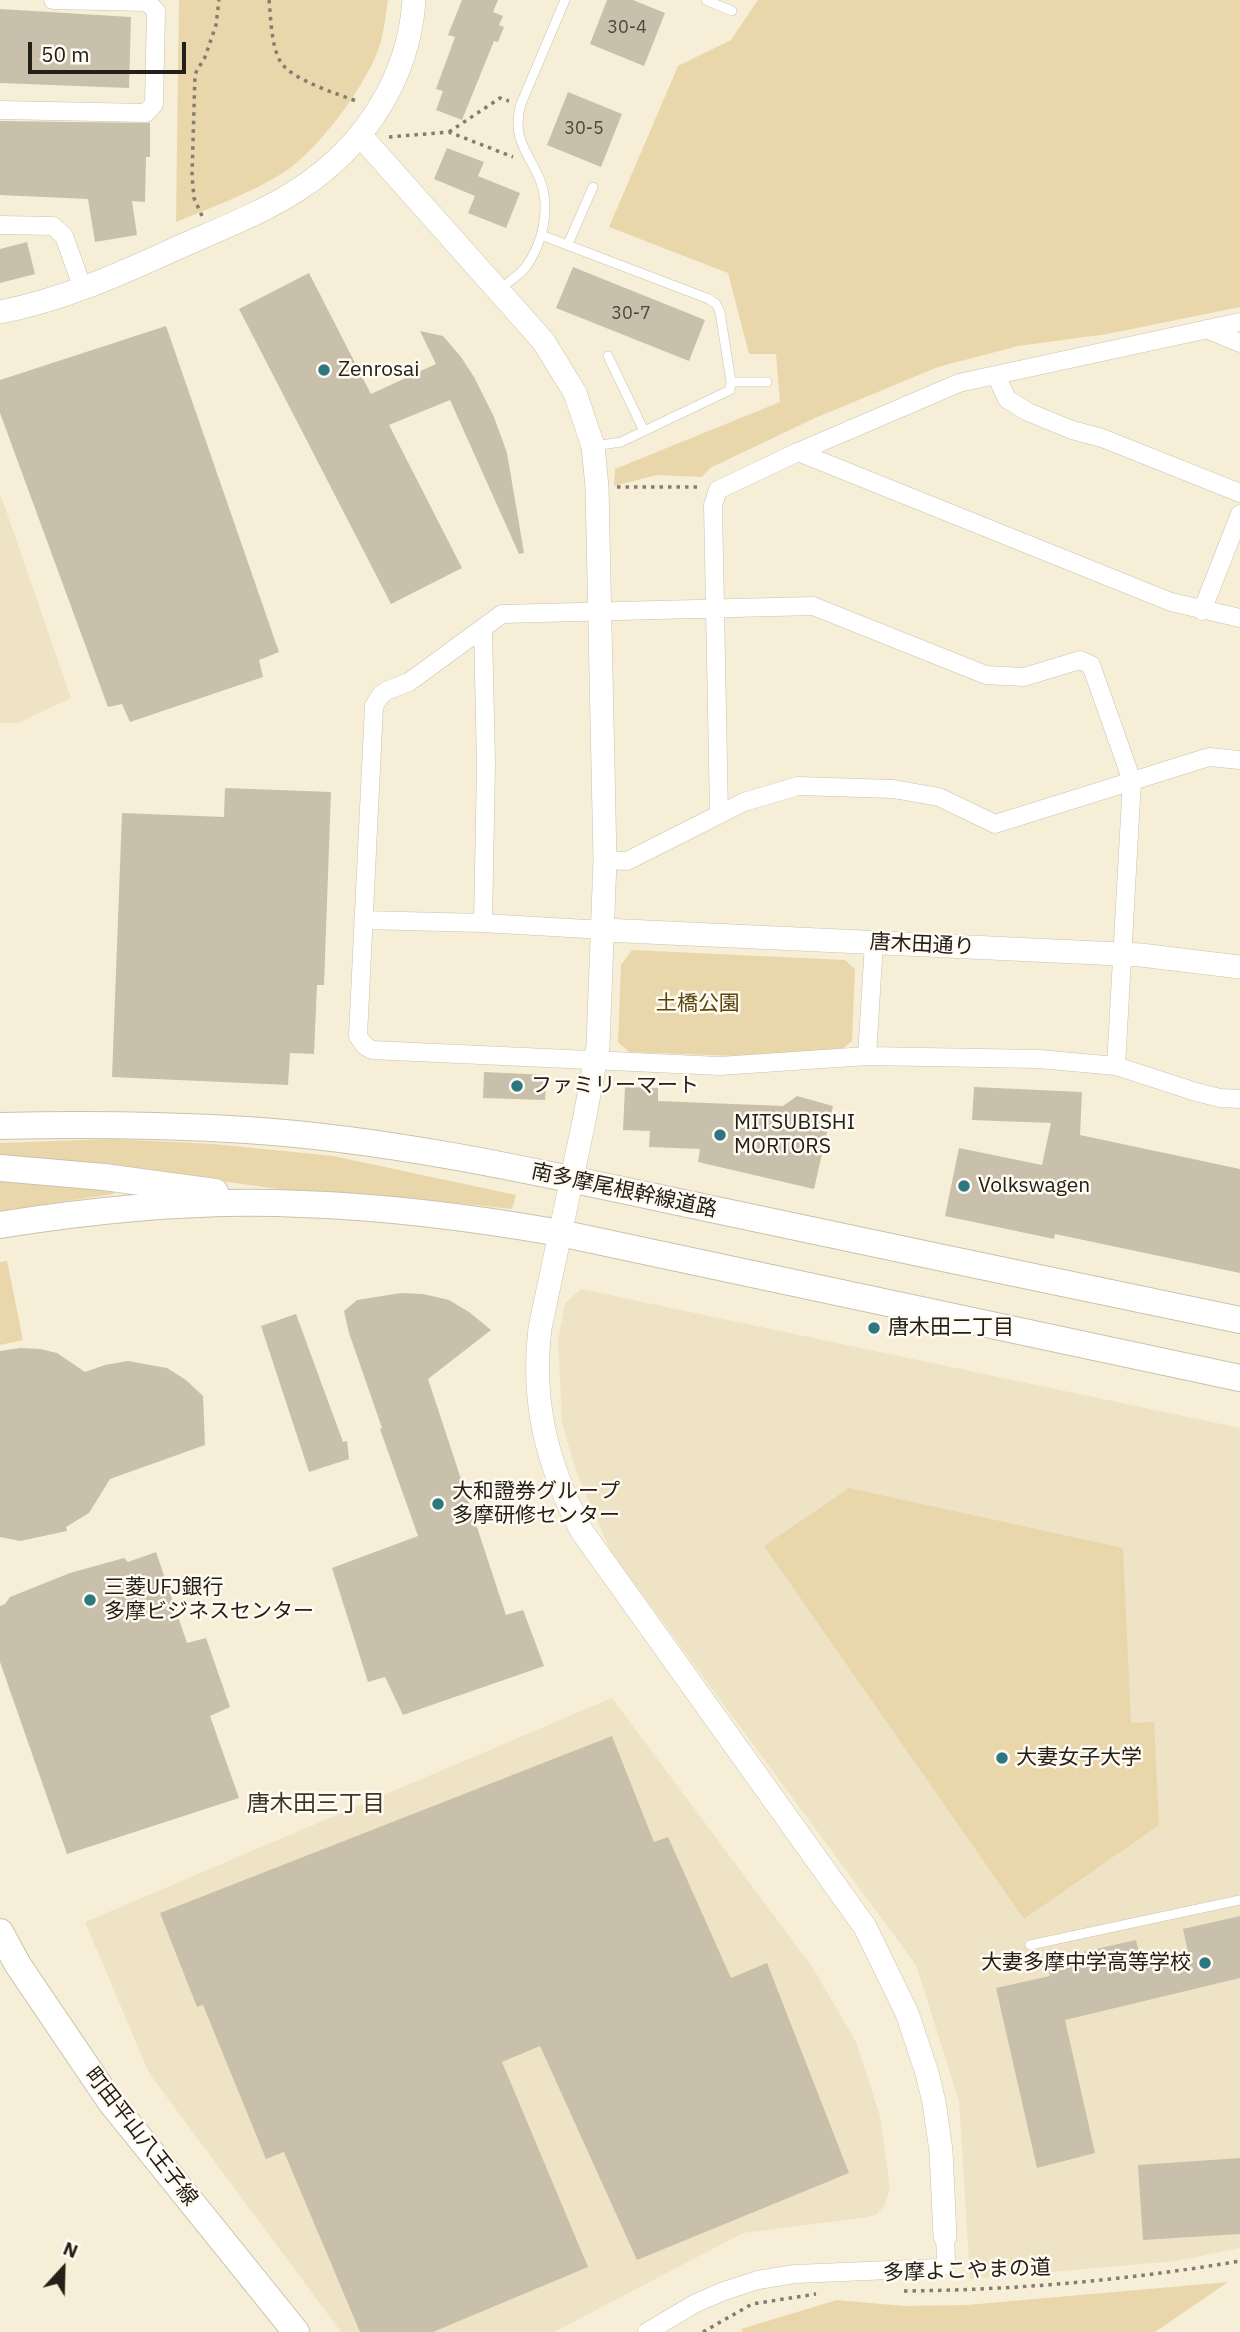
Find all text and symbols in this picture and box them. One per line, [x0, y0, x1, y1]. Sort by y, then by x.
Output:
house number: 30-4 [607, 17, 647, 39]
scale bar [32, 28, 189, 72]
text: 50 m [41, 40, 90, 68]
house number: 30-5 [564, 118, 604, 140]
house number: 30-7 [611, 303, 651, 325]
place label: Zenrosai [338, 357, 420, 383]
marker: Zenrosai [316, 362, 332, 378]
street label: 唐木田通り [869, 930, 975, 960]
park label: 土橋公園 [656, 991, 740, 1017]
place label: ファミリーマート [531, 1073, 699, 1099]
marker: ファミリーマート [509, 1078, 525, 1094]
place label: MITSUBISHI MORTORS [734, 1110, 855, 1160]
marker: MITSUBISHI MORTORS [712, 1127, 728, 1143]
street label: 南多摩尾根幹線道路 [529, 1159, 719, 1223]
place label: Volkswagen [978, 1173, 1090, 1199]
marker: Volkswagen [956, 1178, 972, 1194]
place label: 唐木田二丁目 [888, 1315, 1014, 1341]
marker: 唐木田二丁目 [866, 1320, 882, 1336]
place label: 大和證券グループ 多摩研修センター [452, 1479, 620, 1529]
marker: 大和證券グループ 多摩研修センター [430, 1496, 446, 1512]
place label: 三菱UFJ銀行 多摩ビジネスセンター [104, 1575, 314, 1625]
marker: 三菱UFJ銀行 多摩ビジネスセンター [82, 1592, 98, 1608]
place label: 大妻女子大学 [1016, 1745, 1142, 1771]
marker: 大妻女子大学 [994, 1750, 1010, 1766]
district label: 唐木田三丁目 [247, 1790, 385, 1818]
place label: 大妻多摩中学高等学校 [981, 1950, 1191, 1976]
marker: 大妻多摩中学高等学校 [1197, 1955, 1213, 1971]
street label: 町田平山八王子線 [79, 2063, 203, 2211]
north arrow [28, 2234, 98, 2304]
text: N [60, 2236, 82, 2263]
street label: 多摩よこやまの道 [883, 2255, 1051, 2287]

